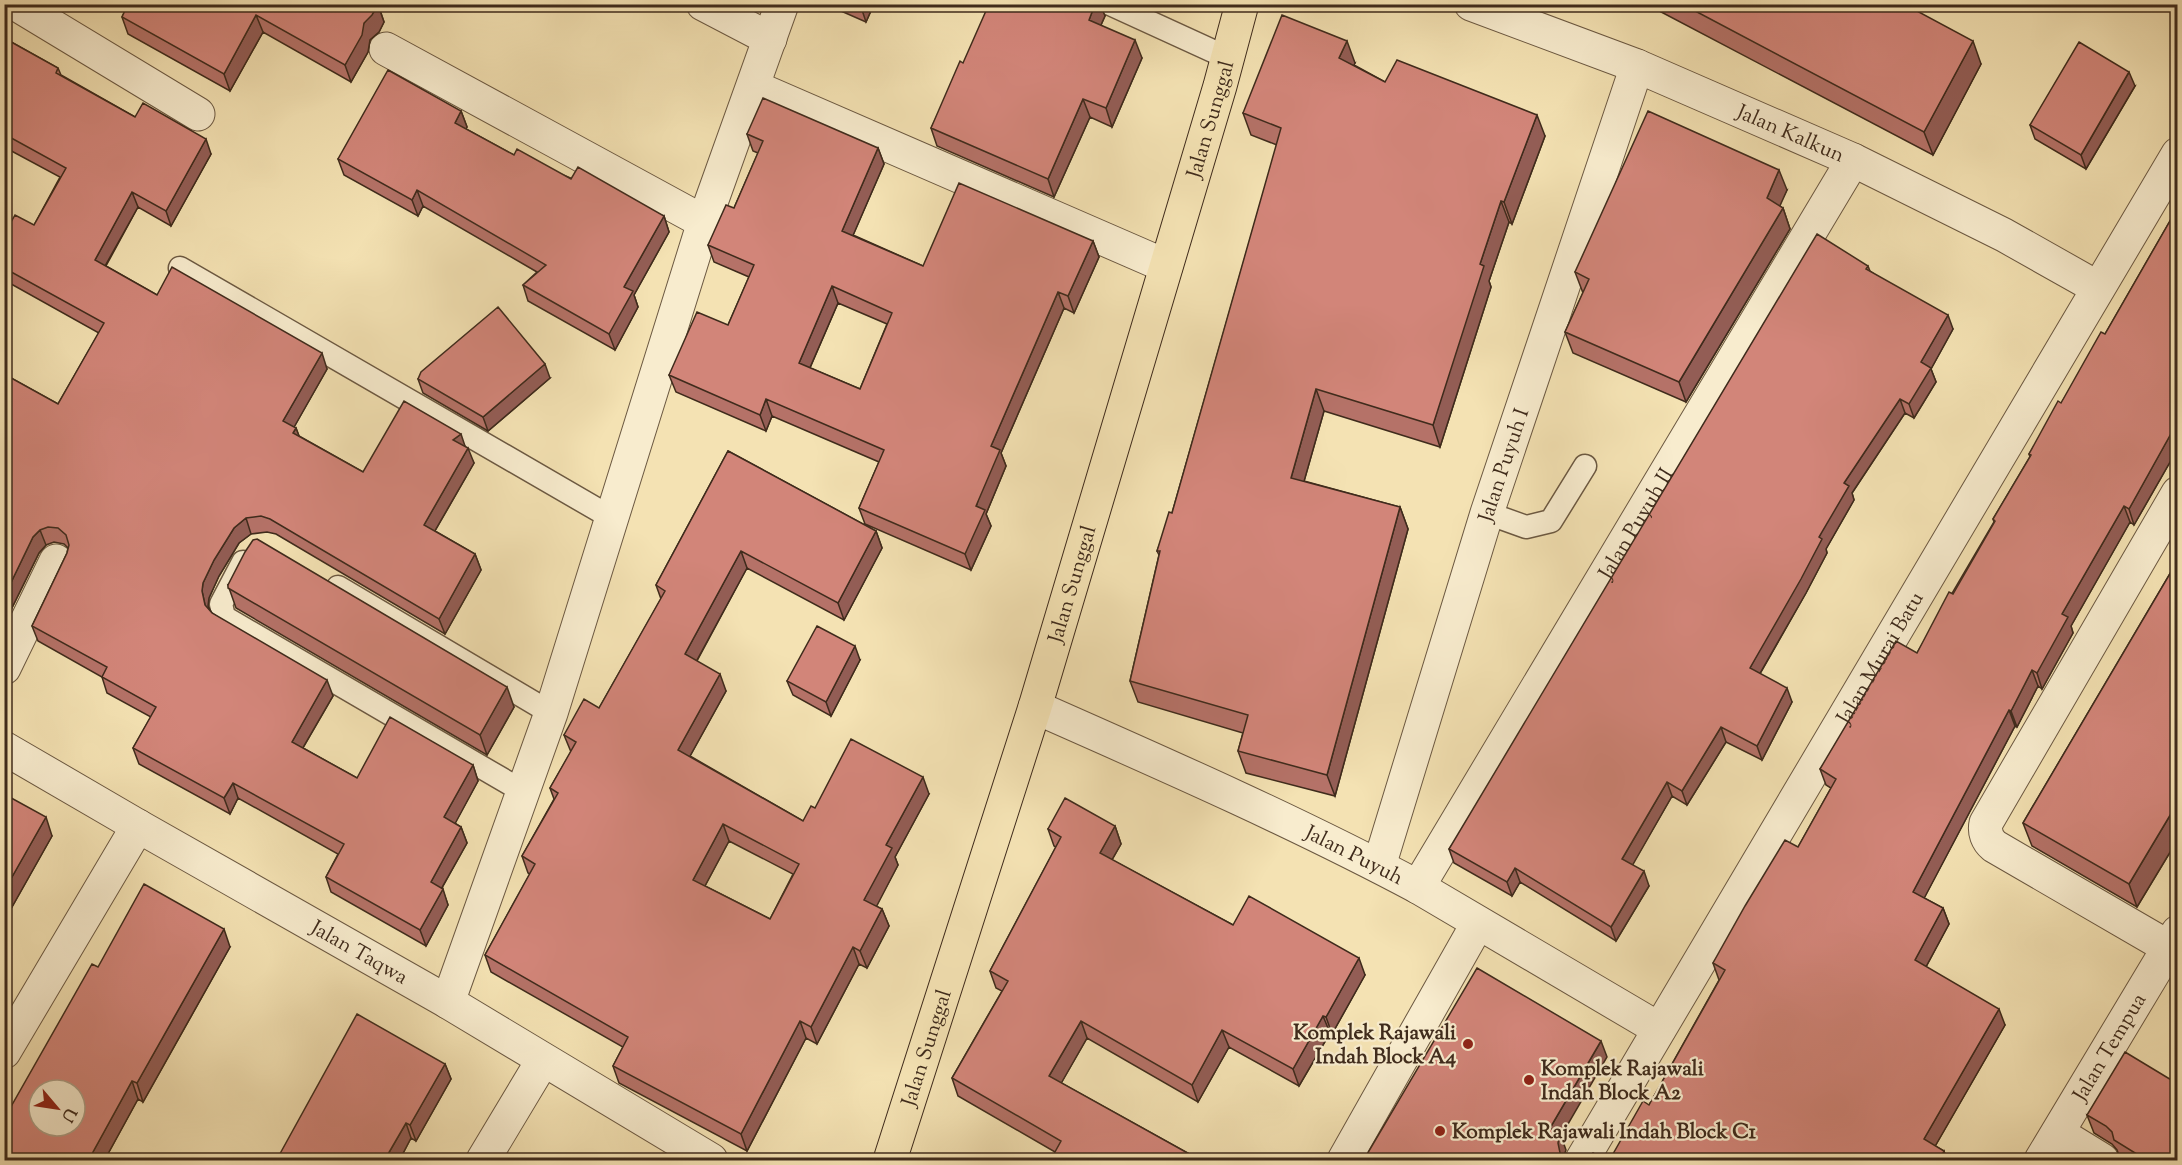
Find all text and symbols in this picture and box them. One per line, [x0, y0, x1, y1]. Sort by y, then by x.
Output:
street label: Jalan Sunggal [1180, 57, 1243, 183]
street label: Jalan Kalkun [1731, 98, 1849, 171]
street label: Jalan Puyuh I [1472, 405, 1538, 527]
street label: Jalan Puyuh II [1592, 463, 1682, 586]
street label: Jalan Sunggal [1042, 522, 1105, 648]
street label: Jalan Murai Batu [1830, 587, 1932, 731]
street label: Jalan Puyuh [1298, 819, 1408, 894]
street label: Jalan Taqwa [304, 914, 413, 993]
street label: Jalan Sunggal [895, 986, 961, 1111]
street label: Jalan Tempua [2066, 988, 2155, 1109]
place label: Komplek Rajawali Indah Block A4 [1293, 1019, 1456, 1073]
marker: Komplek Rajawali Indah Block A4 [1461, 1037, 1475, 1051]
place label: Komplek Rajawali Indah Block A2 [1541, 1055, 1704, 1109]
marker: Komplek Rajawali Indah Block A2 [1522, 1073, 1536, 1087]
north arrow [27, 1078, 87, 1138]
text: U [54, 1103, 81, 1126]
place label: Komplek Rajawali Indah Block C1 [1452, 1118, 1757, 1148]
marker: Komplek Rajawali Indah Block C1 [1433, 1124, 1447, 1138]

